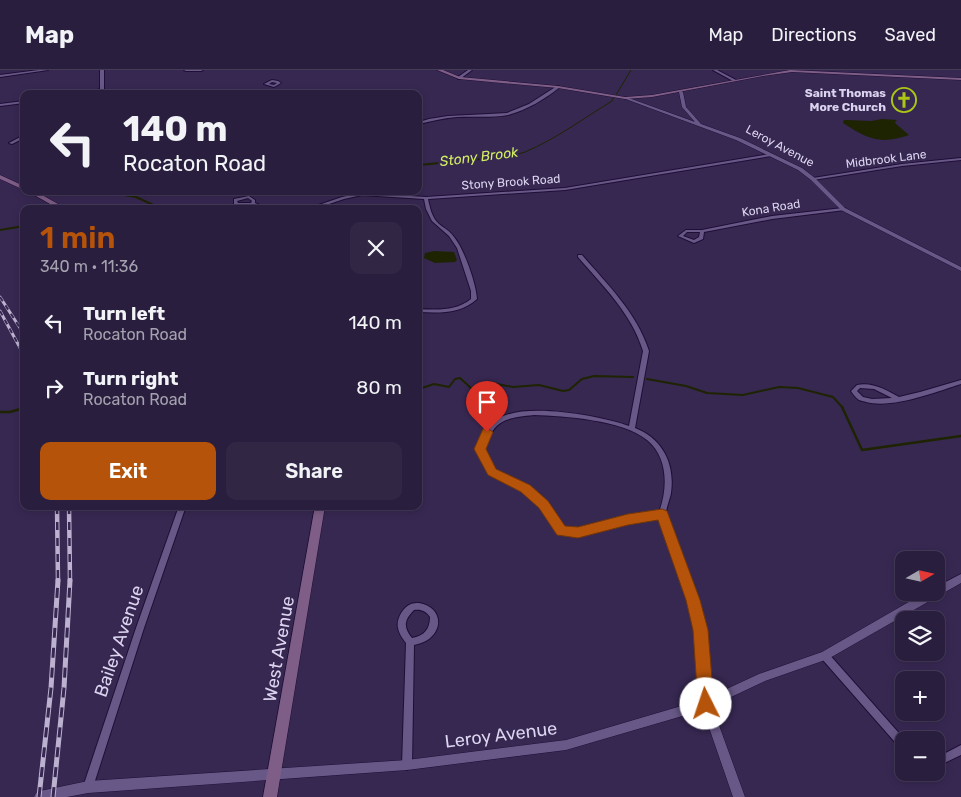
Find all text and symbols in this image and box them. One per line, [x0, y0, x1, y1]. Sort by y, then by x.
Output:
text: Map [25, 21, 74, 49]
text: Map [708, 24, 743, 46]
text: Directions [771, 24, 857, 46]
text: Saved [885, 24, 936, 46]
place label: Saint Thomas More Church [805, 86, 886, 114]
church icon: Saint Thomas More Church [891, 87, 917, 113]
text: 140 m [123, 108, 228, 150]
icon: left [40, 110, 105, 175]
street label: Leroy Avenue [743, 122, 817, 170]
water label: Stony Brook [439, 144, 520, 170]
street label: Midbrook Lane [845, 147, 927, 171]
text: Rocaton Road [123, 150, 266, 177]
street label: Stony Brook Road [461, 172, 561, 192]
street label: Kona Road [741, 196, 801, 220]
text: 1 min [40, 220, 115, 256]
button: close [350, 222, 402, 274]
text: 340 m · 11:36 [40, 257, 138, 276]
text: Turn left [83, 302, 165, 325]
icon: left [40, 309, 68, 337]
text: 140 m [348, 311, 402, 334]
text: Rocaton Road [83, 325, 187, 344]
text: Turn right [83, 367, 178, 390]
icon: right [40, 374, 68, 402]
text: 80 m [356, 376, 402, 399]
pin [466, 381, 508, 432]
icon: arrive [473, 388, 501, 416]
text: Rocaton Road [83, 390, 187, 409]
button: Exit [40, 442, 216, 500]
button: Share [226, 442, 402, 500]
north arrow [895, 551, 945, 601]
map controls [895, 551, 945, 781]
street label: Bailey Avenue [90, 582, 148, 700]
street label: West Avenue [259, 594, 299, 704]
button: layers [895, 611, 945, 661]
button: + [895, 671, 945, 721]
position arrow [679, 677, 731, 729]
street label: Leroy Avenue [444, 717, 558, 753]
button: − [895, 731, 945, 781]

